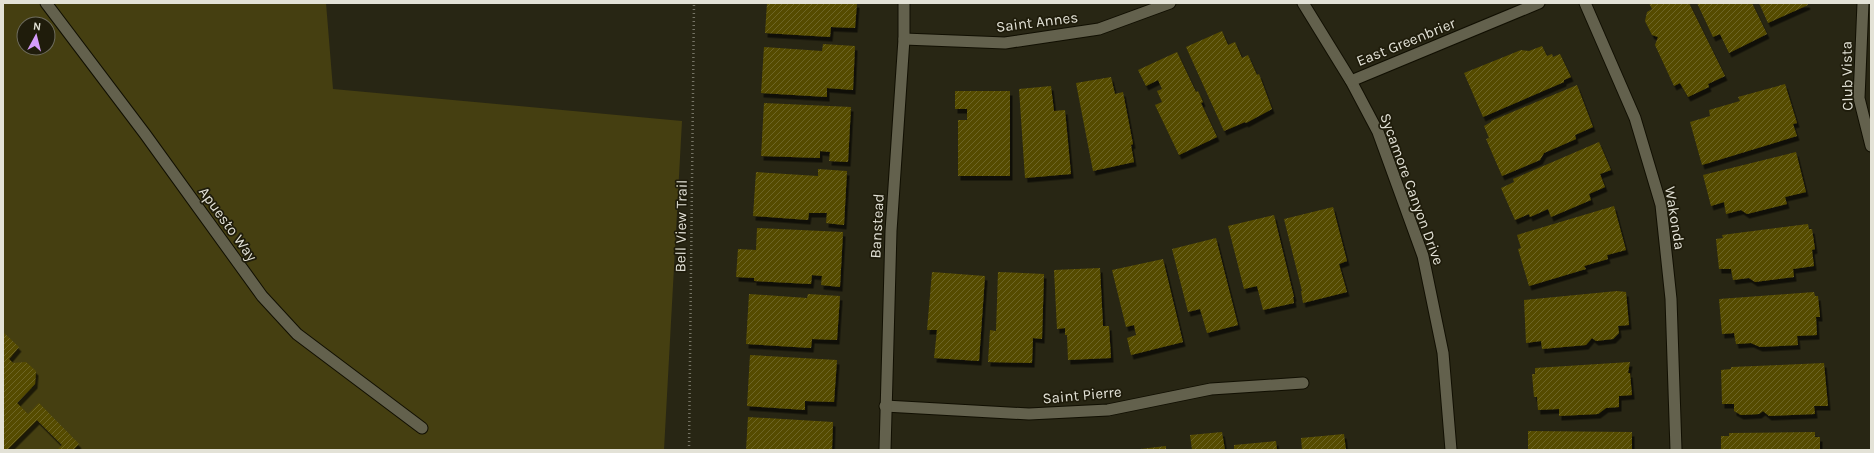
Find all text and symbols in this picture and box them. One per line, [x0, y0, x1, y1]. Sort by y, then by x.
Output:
street label: Saint Annes [995, 8, 1079, 36]
street label: East Greenbrier [1354, 14, 1459, 70]
north arrow [16, 16, 56, 56]
text: N [32, 20, 42, 34]
street label: Club Vista [1837, 41, 1857, 111]
street label: Sycamore Canyon Drive [1376, 111, 1448, 267]
street label: Bell View Trail [671, 179, 691, 273]
street label: Apuesto Way [195, 183, 261, 265]
street label: Wakonda [1661, 185, 1689, 251]
street label: Banstead [866, 193, 888, 259]
street label: Saint Pierre [1042, 383, 1122, 407]

